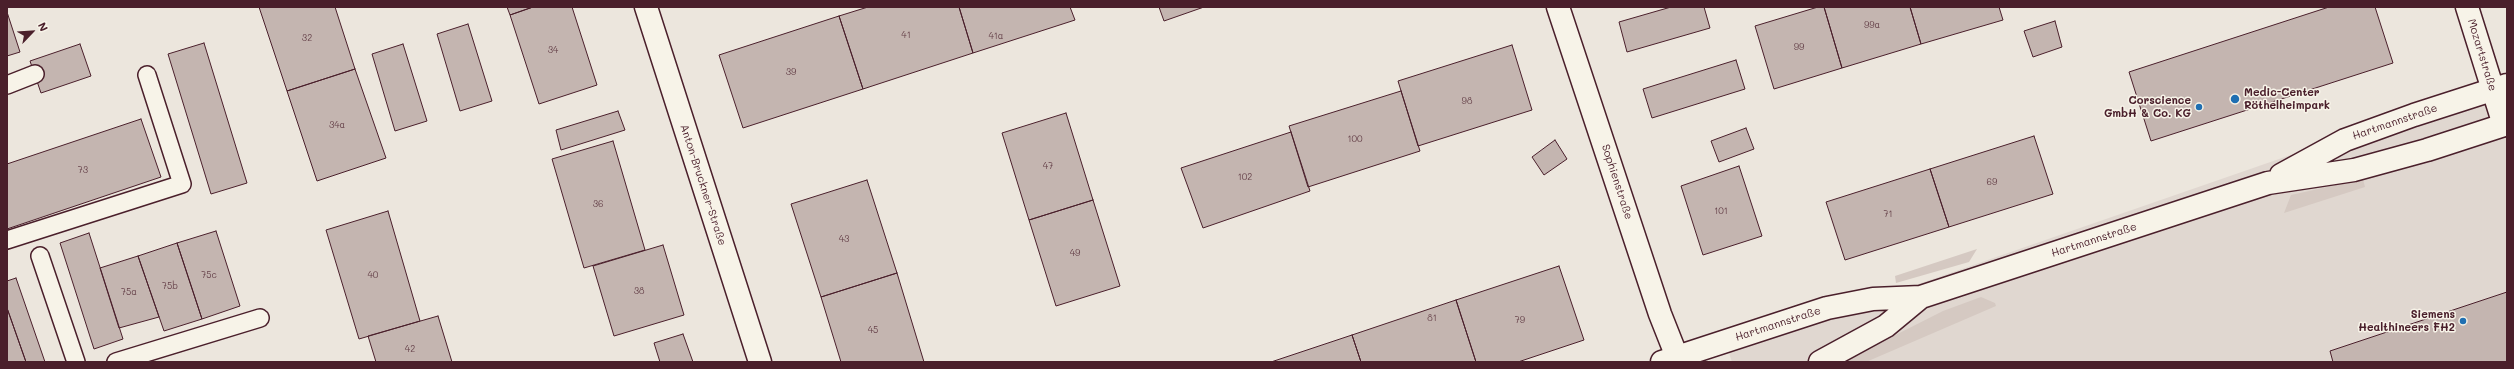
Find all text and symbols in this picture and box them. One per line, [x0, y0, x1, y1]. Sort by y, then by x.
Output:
north arrow [12, 12, 52, 52]
street label: Mozartstraße [2465, 17, 2499, 93]
text: N [35, 20, 52, 34]
house number: 99a [1864, 20, 1880, 30]
house number: 41 [901, 30, 911, 40]
house number: 41a [989, 31, 1003, 41]
house number: 32 [302, 33, 312, 43]
house number: 99 [1794, 42, 1804, 52]
house number: 34 [548, 45, 558, 55]
house number: 39 [786, 67, 796, 77]
place label: Medic-Center Röthelheimpark [2244, 86, 2330, 112]
marker: Medic-Center Röthelheimpark [2229, 93, 2241, 105]
place label: Corscience GmbH & Co. KG [2104, 94, 2191, 120]
house number: 98 [1462, 96, 1472, 106]
street label: Hartmannstraße [2351, 101, 2439, 143]
marker: Corscience GmbH & Co. KG [2194, 102, 2204, 112]
house number: 34a [329, 120, 345, 130]
street label: Anton-Bruckner-Straße [677, 123, 729, 247]
house number: 100 [1347, 134, 1363, 144]
street label: Sophienstraße [1599, 143, 1635, 221]
house number: 47 [1043, 161, 1053, 171]
house number: 73 [78, 165, 88, 175]
house number: 102 [1238, 172, 1252, 182]
house number: 69 [1987, 177, 1997, 187]
house number: 36 [593, 199, 603, 209]
house number: 101 [1714, 206, 1728, 216]
house number: 71 [1883, 209, 1893, 219]
street label: Hartmannstraße [2050, 220, 2138, 260]
house number: 43 [839, 234, 849, 244]
house number: 49 [1070, 248, 1080, 258]
house number: 75c [201, 270, 217, 280]
house number: 40 [368, 270, 378, 280]
house number: 75b [162, 281, 178, 291]
house number: 38 [634, 286, 644, 296]
house number: 75a [121, 287, 137, 297]
street label: Hartmannstraße [1734, 304, 1822, 344]
place label: Siemens Healthineers FH2 [2358, 308, 2455, 334]
house number: 81 [1427, 313, 1437, 323]
house number: 79 [1515, 315, 1525, 325]
marker: Siemens Healthineers FH2 [2458, 316, 2468, 326]
house number: 45 [868, 325, 878, 335]
house number: 42 [405, 344, 415, 354]

